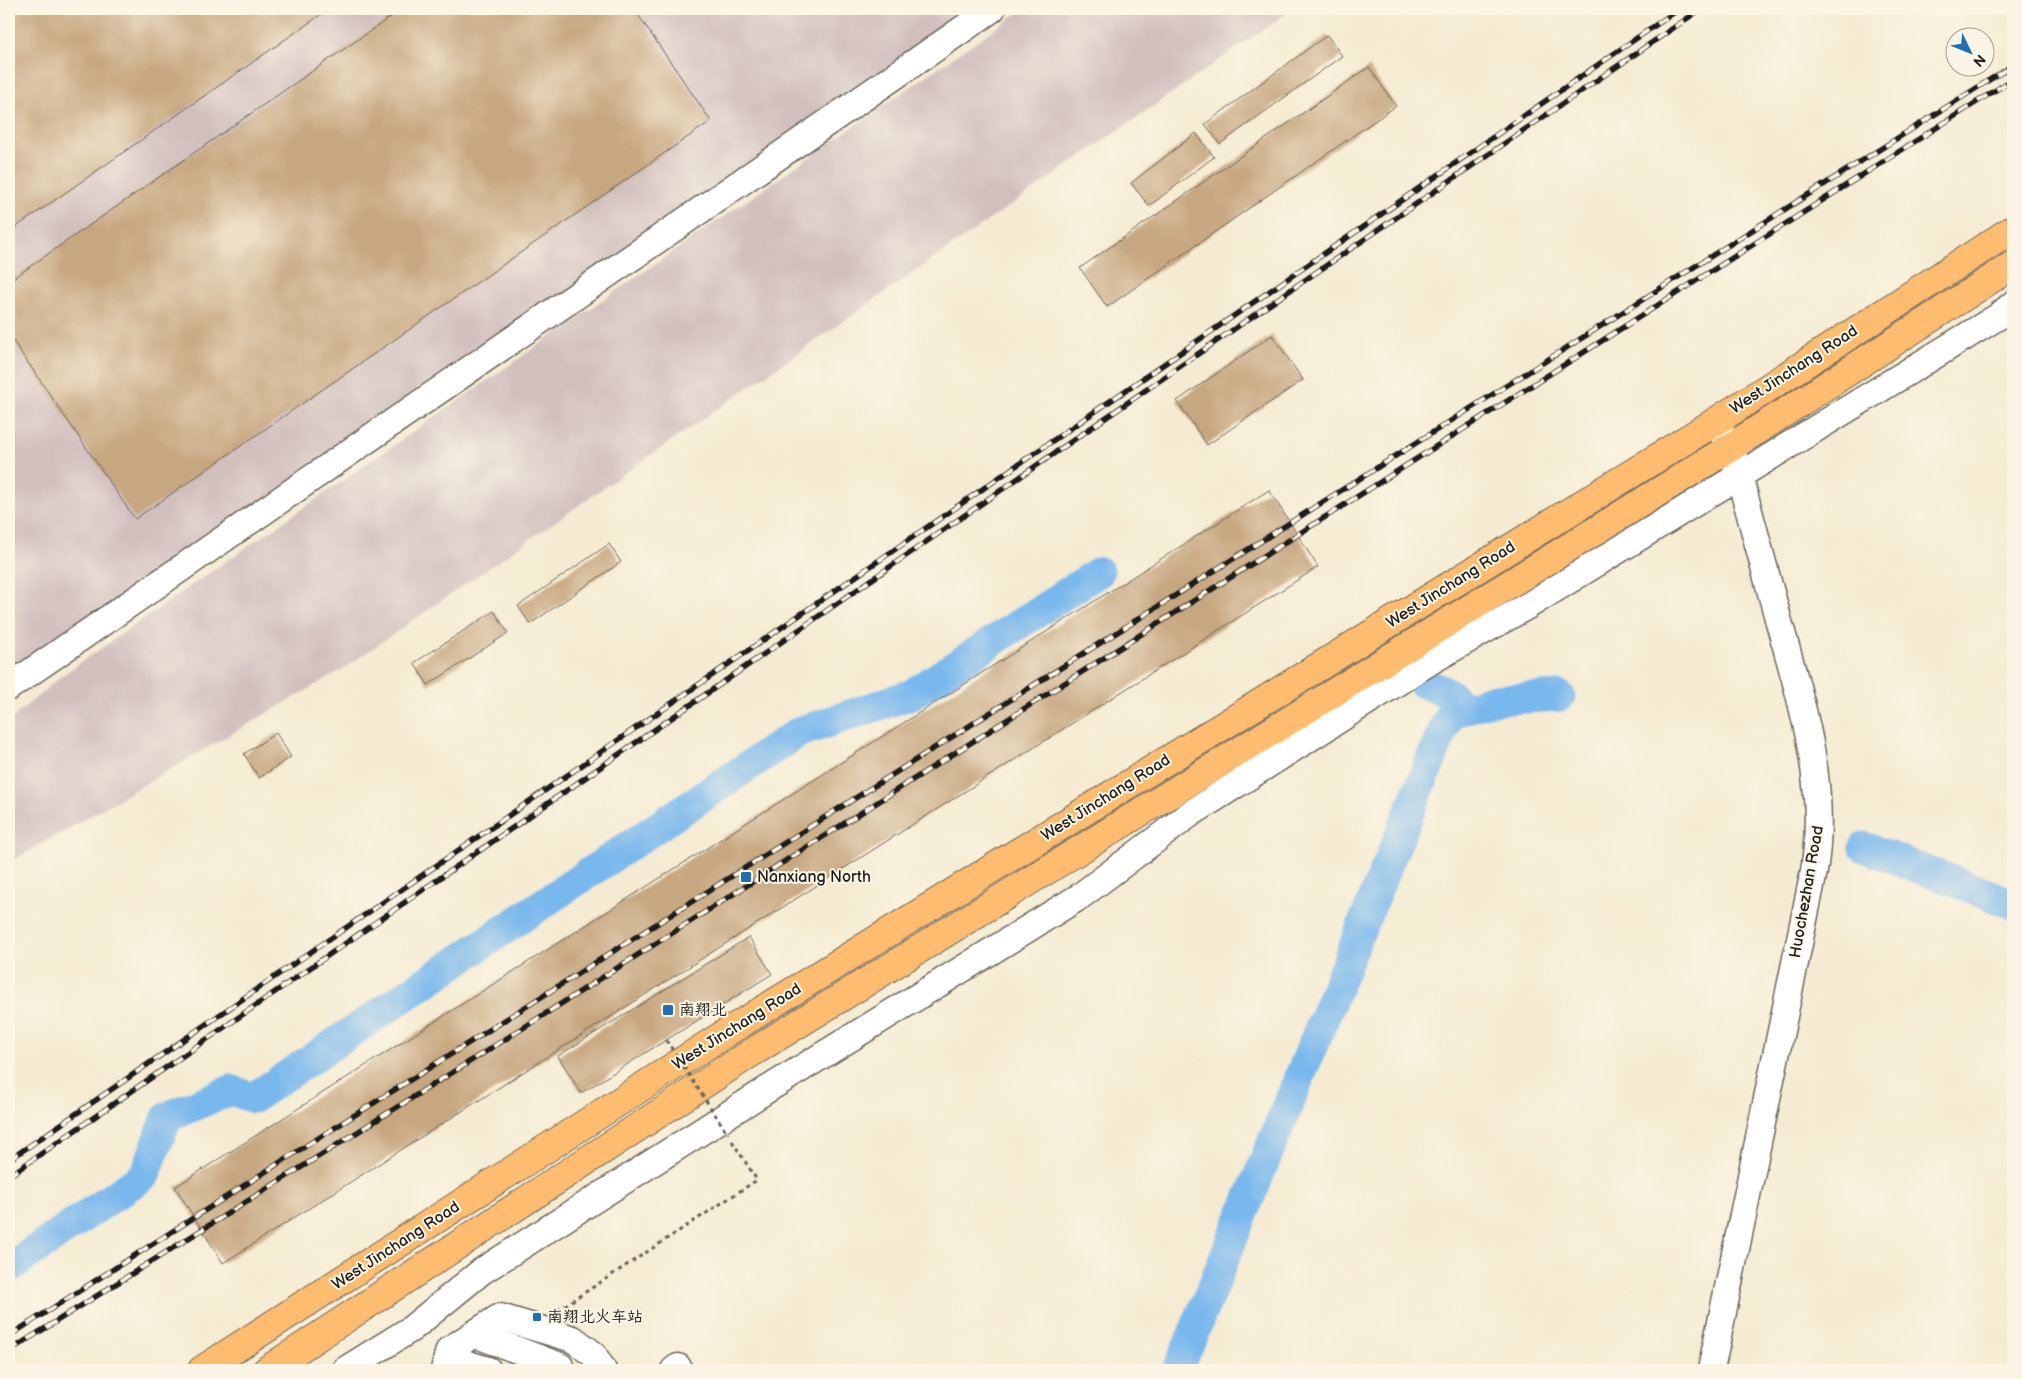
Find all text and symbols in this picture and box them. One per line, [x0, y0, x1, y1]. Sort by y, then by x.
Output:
north arrow [1944, 28, 1994, 78]
text: N [1969, 51, 1989, 70]
street label: West Jinchang Road [1727, 322, 1861, 418]
street label: West Jinchang Road [1383, 538, 1519, 632]
street label: West Jinchang Road [1038, 751, 1174, 845]
street label: Huochezhan Road [1786, 824, 1828, 960]
place label: Nanxiang North [757, 868, 871, 887]
marker: Nanxiang North [739, 870, 753, 884]
street label: West Jinchang Road [669, 980, 805, 1074]
place label: 南翔北 [679, 1001, 727, 1020]
marker: 南翔北 [661, 1003, 675, 1017]
street label: West Jinchang Road [329, 1198, 463, 1294]
place label: 南翔北火车站 [547, 1308, 643, 1327]
marker: 南翔北火车站 [531, 1311, 543, 1323]

